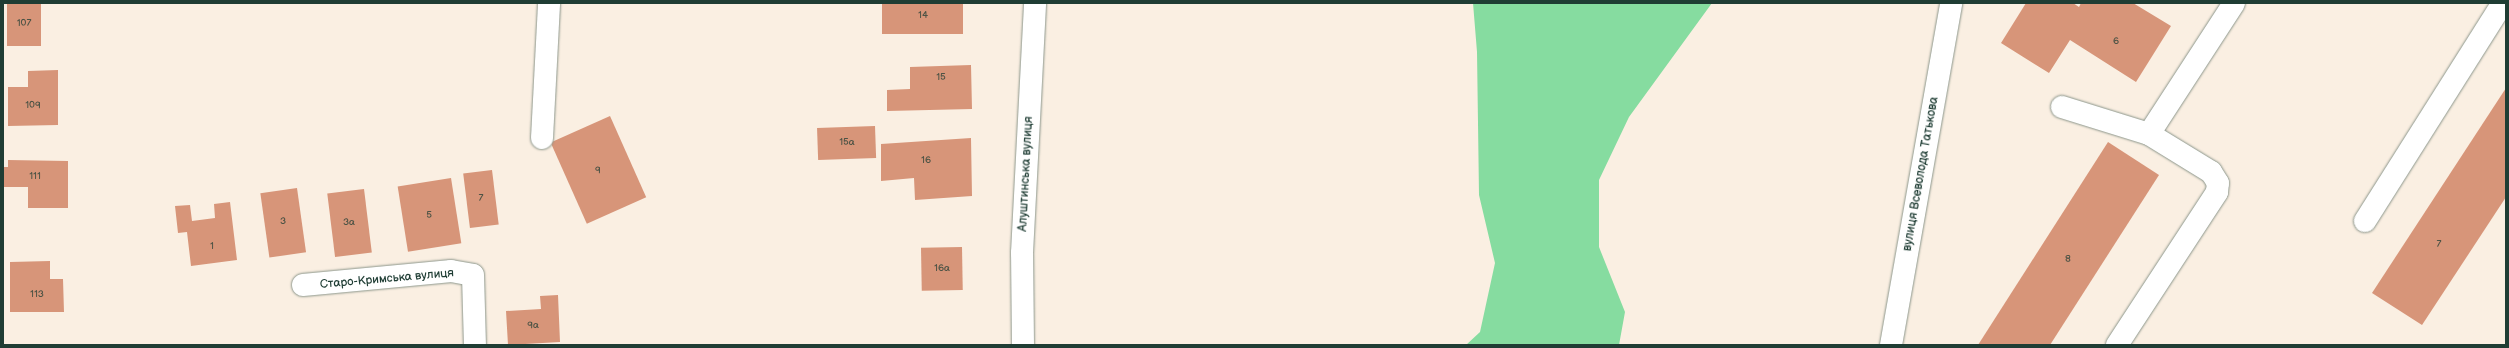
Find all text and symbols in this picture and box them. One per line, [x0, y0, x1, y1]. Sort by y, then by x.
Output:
house number: 14 [918, 10, 928, 22]
house number: 107 [17, 18, 31, 30]
house number: 6 [2113, 36, 2119, 48]
house number: 15 [936, 72, 946, 84]
street label: вулиця Всеволода Татькова [1900, 96, 1942, 252]
house number: 109 [25, 100, 41, 112]
street label: Алуштинська вулиця [1016, 116, 1036, 232]
house number: 15а [839, 137, 855, 149]
house number: 16 [921, 155, 931, 167]
house number: 9 [595, 165, 601, 177]
house number: 111 [29, 171, 41, 183]
house number: 7 [479, 193, 483, 205]
house number: 5 [426, 210, 432, 222]
house number: 3 [280, 216, 286, 228]
house number: 3а [343, 217, 355, 229]
house number: 7 [2437, 239, 2441, 251]
house number: 1 [210, 241, 214, 253]
house number: 8 [2065, 254, 2071, 266]
house number: 16а [934, 263, 950, 275]
street label: Старо-Кримська вулиця [319, 266, 455, 292]
house number: 113 [30, 289, 44, 301]
house number: 9а [527, 320, 539, 332]

